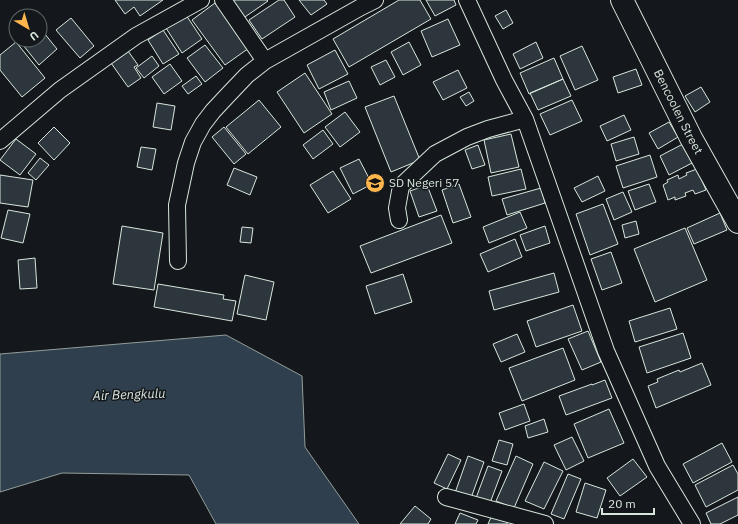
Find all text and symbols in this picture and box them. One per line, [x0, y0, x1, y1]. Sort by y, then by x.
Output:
north arrow [8, 8, 48, 48]
text: U [27, 28, 41, 44]
street label: Bencoolen Street [651, 67, 706, 157]
school or university icon: SD Negeri 57 [364, 172, 386, 194]
place label: SD Negeri 57 [389, 175, 459, 190]
water label: Air Bengkulu [91, 385, 166, 404]
scale bar [602, 490, 654, 516]
text: 20 m [608, 496, 636, 511]

